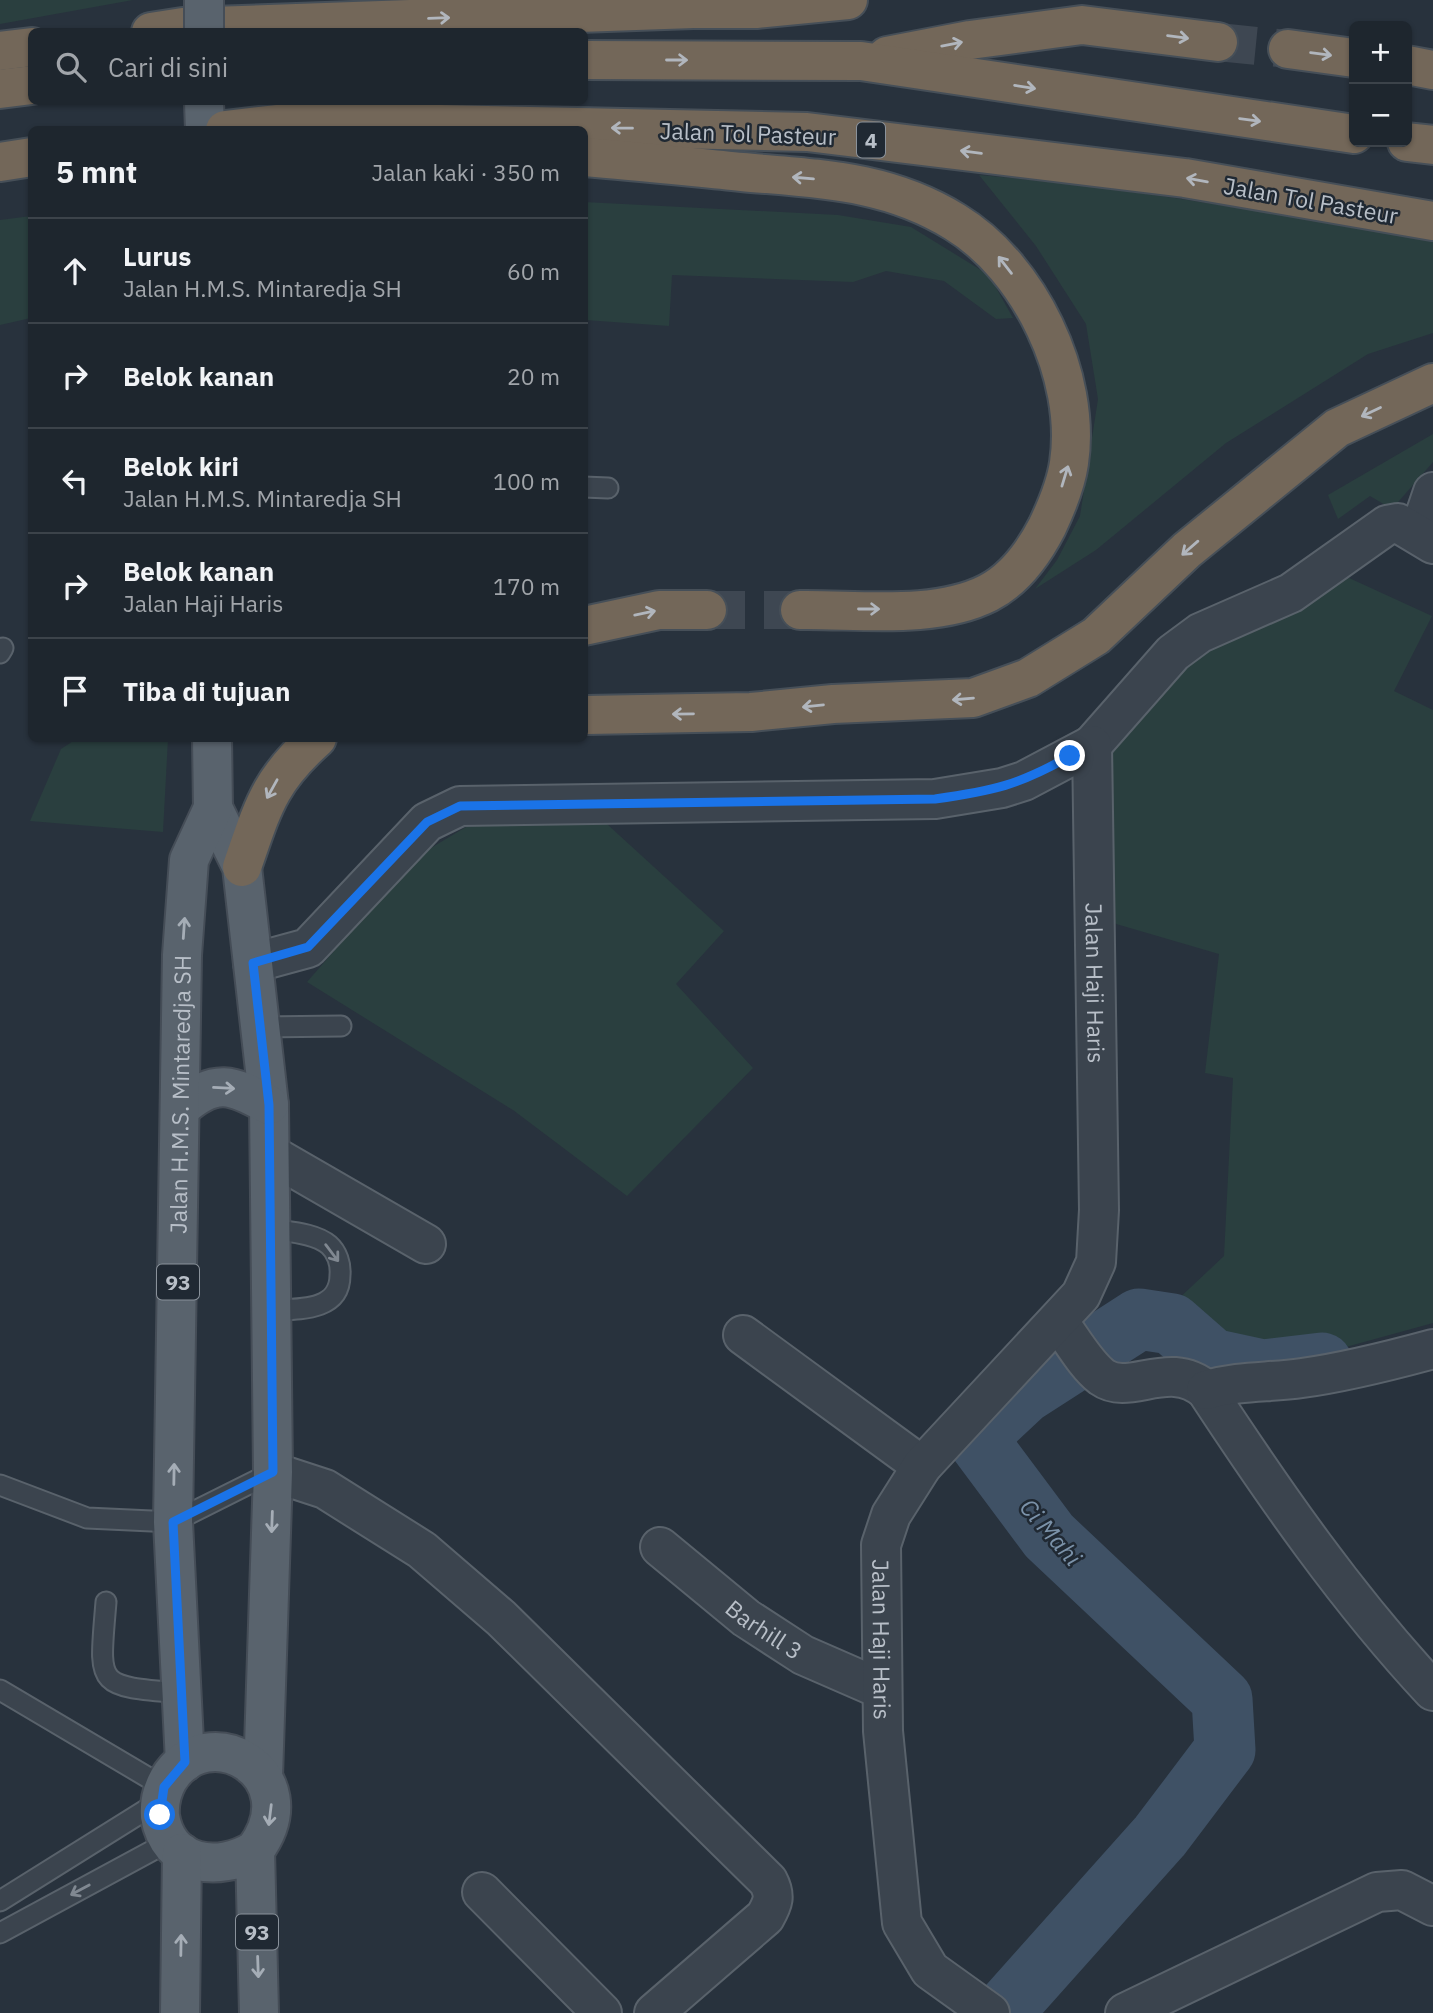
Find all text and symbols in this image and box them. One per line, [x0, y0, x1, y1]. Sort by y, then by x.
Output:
one-way arrow [427, 11, 450, 25]
map controls [1349, 21, 1412, 147]
button: + [1349, 21, 1412, 84]
search box [28, 28, 588, 105]
one-way arrow [1166, 31, 1189, 44]
one-way arrow [940, 36, 963, 50]
one-way arrow [1309, 47, 1332, 60]
icon: search [52, 48, 90, 86]
text: Cari di sini [108, 50, 228, 84]
one-way arrow [665, 53, 688, 67]
one-way arrow [1013, 81, 1036, 94]
button: − [1349, 84, 1412, 147]
one-way arrow [1238, 113, 1261, 126]
street label: Jalan Tol Pasteur [659, 115, 837, 151]
one-way arrow [611, 121, 634, 135]
road number: 4 [857, 122, 885, 158]
one-way arrow [960, 145, 983, 158]
text: 5 mnt [56, 152, 137, 191]
text: Jalan kaki · 350 m [372, 157, 560, 187]
street label: Jalan Tol Pasteur [1222, 170, 1401, 230]
one-way arrow [792, 171, 815, 184]
one-way arrow [1186, 173, 1209, 186]
text: Lurus [123, 239, 191, 273]
icon: ahead [56, 252, 94, 290]
text: 60 m [507, 256, 560, 286]
one-way arrow [998, 257, 1013, 275]
text: Jalan H.M.S. Mintaredja SH [123, 273, 402, 303]
icon: right [56, 357, 94, 395]
text: Belok kanan [123, 359, 274, 393]
text: 20 m [507, 361, 560, 391]
one-way arrow [1361, 406, 1382, 419]
text: Belok kiri [123, 449, 239, 483]
icon: left [56, 462, 94, 500]
text: 100 m [493, 466, 560, 496]
one-way arrow [1060, 466, 1072, 488]
text: Jalan H.M.S. Mintaredja SH [123, 483, 402, 513]
one-way arrow [1182, 540, 1200, 556]
text: Belok kanan [123, 554, 274, 588]
icon: right [56, 567, 94, 605]
text: 170 m [493, 571, 560, 601]
text: Jalan Haji Haris [123, 588, 283, 618]
one-way arrow [857, 602, 880, 616]
one-way arrow [633, 606, 656, 620]
icon: arrive [56, 672, 94, 710]
text: Tiba di tujuan [123, 674, 290, 708]
one-way arrow [952, 693, 975, 706]
one-way arrow [803, 700, 825, 713]
one-way arrow [672, 707, 695, 720]
route end [1054, 740, 1085, 771]
one-way arrow [265, 779, 279, 799]
street label: Jalan Haji Haris [1079, 902, 1112, 1064]
one-way arrow [178, 917, 191, 939]
street label: Jalan H.M.S. Mintaredja SH [163, 955, 197, 1234]
one-way arrow [212, 1082, 235, 1095]
one-way arrow [325, 1243, 340, 1261]
road number: 93 [157, 1264, 199, 1300]
one-way arrow [168, 1462, 181, 1485]
water label: Ci Mahi [1013, 1492, 1089, 1573]
one-way arrow [265, 1510, 279, 1533]
street label: Jalan Haji Haris [866, 1559, 898, 1720]
street label: Barhill 3 [720, 1593, 808, 1666]
route start [144, 1799, 175, 1830]
one-way arrow [264, 1803, 277, 1826]
one-way arrow [70, 1884, 91, 1897]
road number: 93 [236, 1914, 278, 1950]
one-way arrow [174, 1934, 187, 1957]
one-way arrow [251, 1956, 264, 1979]

